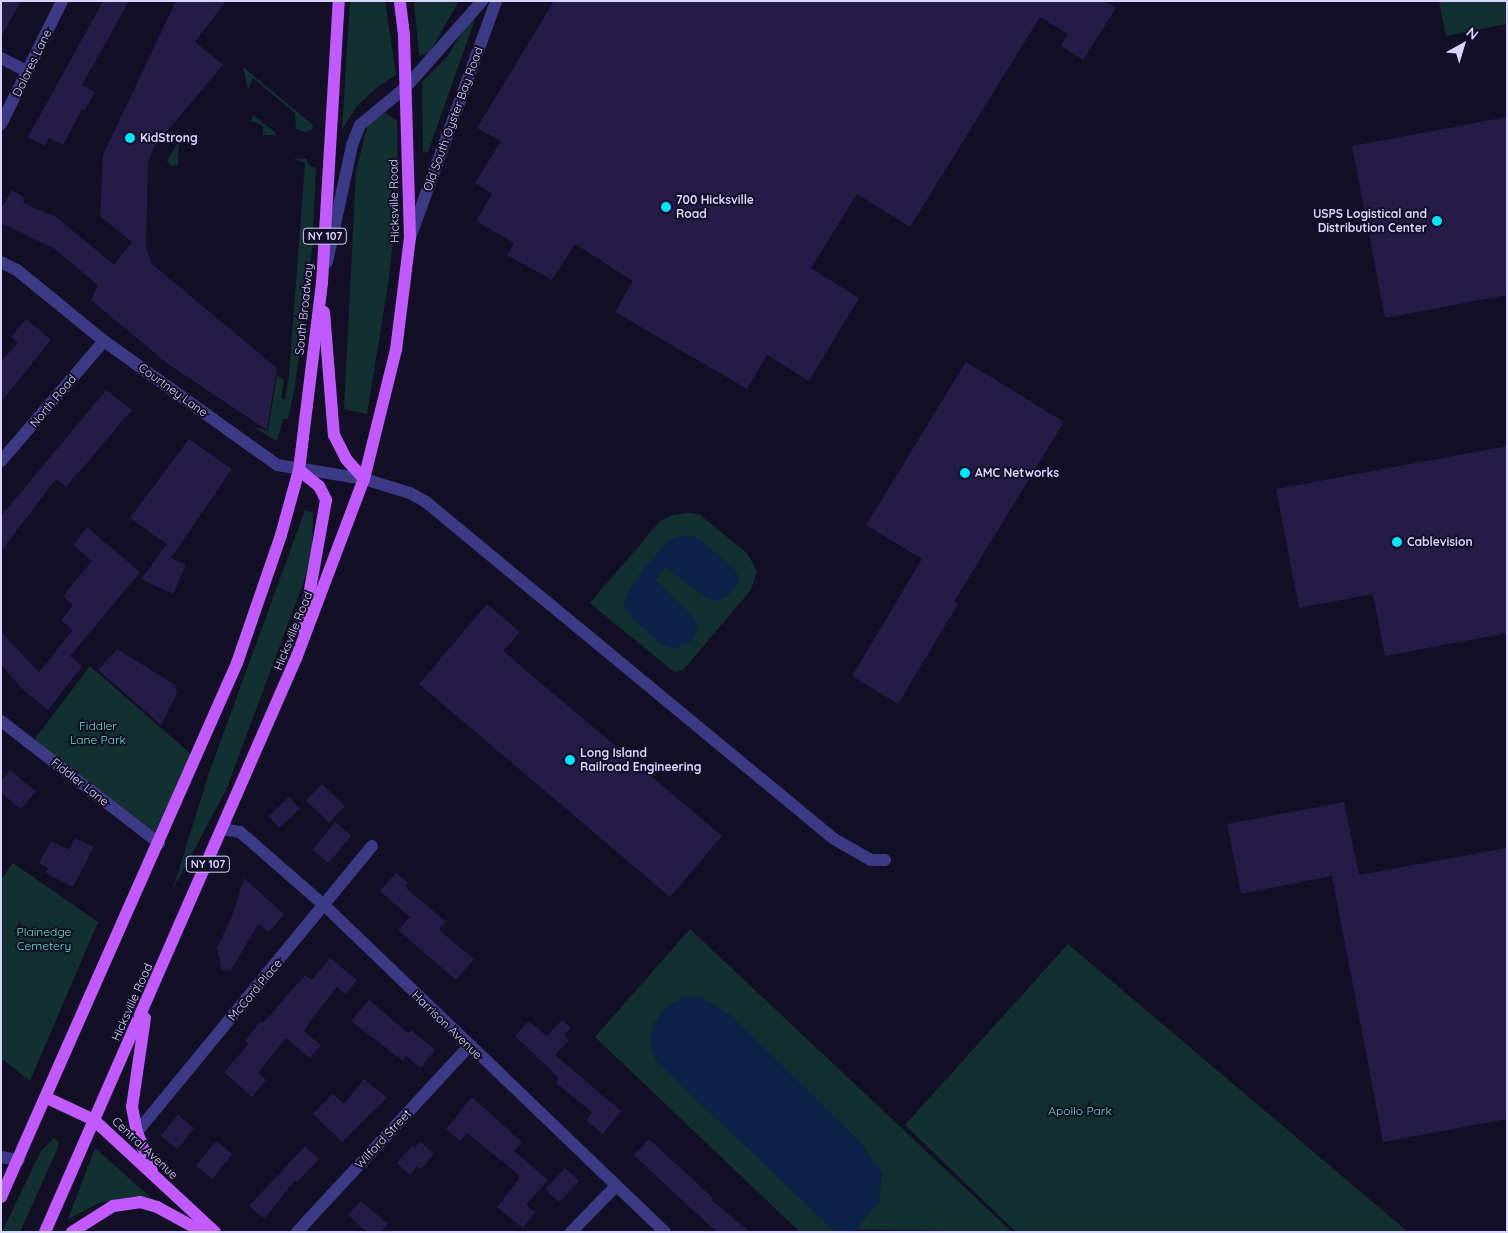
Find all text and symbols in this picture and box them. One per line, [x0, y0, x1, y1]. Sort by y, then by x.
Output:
north arrow [1438, 20, 1488, 70]
text: N [1463, 23, 1482, 44]
street label: Dolores Lane [9, 27, 55, 99]
street label: Old South Oyster Bay Road [420, 45, 486, 193]
place label: KidStrong [140, 131, 198, 145]
marker: KidStrong [124, 132, 136, 144]
street label: Hicksville Road [386, 159, 402, 243]
place label: 700 Hicksville Road [676, 193, 754, 221]
marker: 700 Hicksville Road [660, 201, 672, 213]
place label: USPS Logistical and Distribution Center [1313, 207, 1427, 235]
marker: USPS Logistical and Distribution Center [1431, 215, 1443, 227]
road number: NY 107 [302, 228, 348, 245]
street label: South Broadway [292, 262, 316, 356]
street label: Courtney Lane [136, 360, 210, 420]
street label: North Road [27, 372, 79, 430]
place label: AMC Networks [975, 466, 1059, 480]
marker: AMC Networks [959, 467, 971, 479]
place label: Cablevision [1407, 535, 1473, 549]
marker: Cablevision [1391, 536, 1403, 548]
street label: Hicksville Road [271, 590, 315, 672]
park label: Fiddler Lane Park [70, 719, 126, 747]
place label: Long Island Railroad Engineering [580, 746, 701, 774]
marker: Long Island Railroad Engineering [564, 754, 576, 766]
street label: Fiddler Lane [49, 755, 111, 809]
road number: NY 107 [186, 856, 230, 872]
park label: Plainedge Cemetery [17, 925, 71, 953]
street label: McCord Place [225, 956, 285, 1024]
street label: Hicksville Road [108, 961, 156, 1043]
street label: Harrison Avenue [409, 988, 485, 1062]
park label: Apollo Park [1048, 1104, 1112, 1118]
street label: Wilford Street [352, 1106, 414, 1172]
street label: Central Avenue [109, 1114, 181, 1182]

